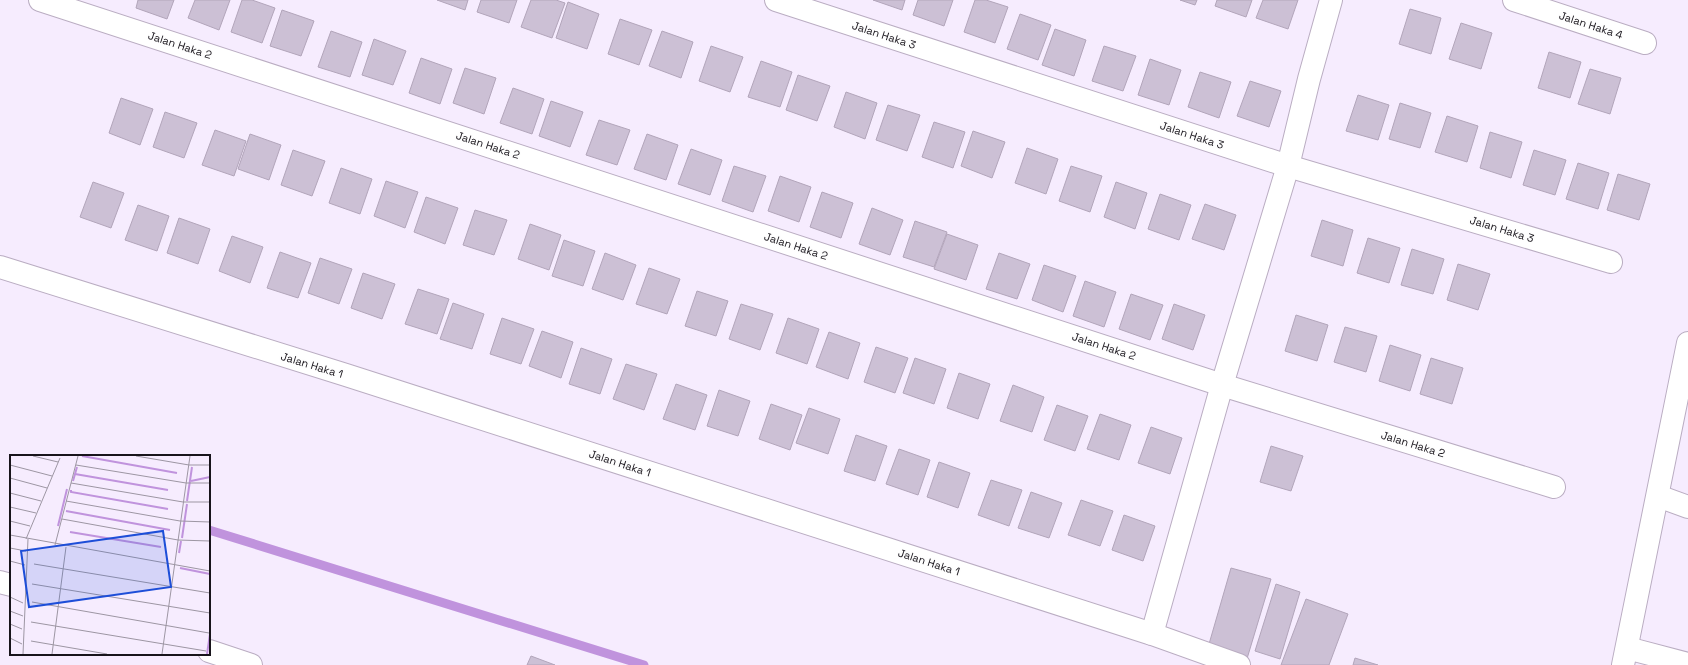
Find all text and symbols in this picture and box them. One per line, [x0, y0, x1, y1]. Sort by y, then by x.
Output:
street label: Jalan Haka 4 [1557, 8, 1625, 42]
street label: Jalan Haka 3 [850, 18, 918, 52]
street label: Jalan Haka 2 [146, 28, 214, 62]
street label: Jalan Haka 3 [1158, 118, 1226, 152]
street label: Jalan Haka 2 [454, 128, 522, 162]
street label: Jalan Haka 3 [1468, 213, 1536, 245]
street label: Jalan Haka 2 [762, 229, 830, 263]
street label: Jalan Haka 2 [1070, 329, 1138, 363]
street label: Jalan Haka 1 [279, 349, 345, 381]
street label: Jalan Haka 2 [1379, 428, 1447, 460]
street label: Jalan Haka 1 [587, 446, 653, 480]
inset map [10, 455, 210, 655]
street label: Jalan Haka 1 [896, 545, 962, 579]

